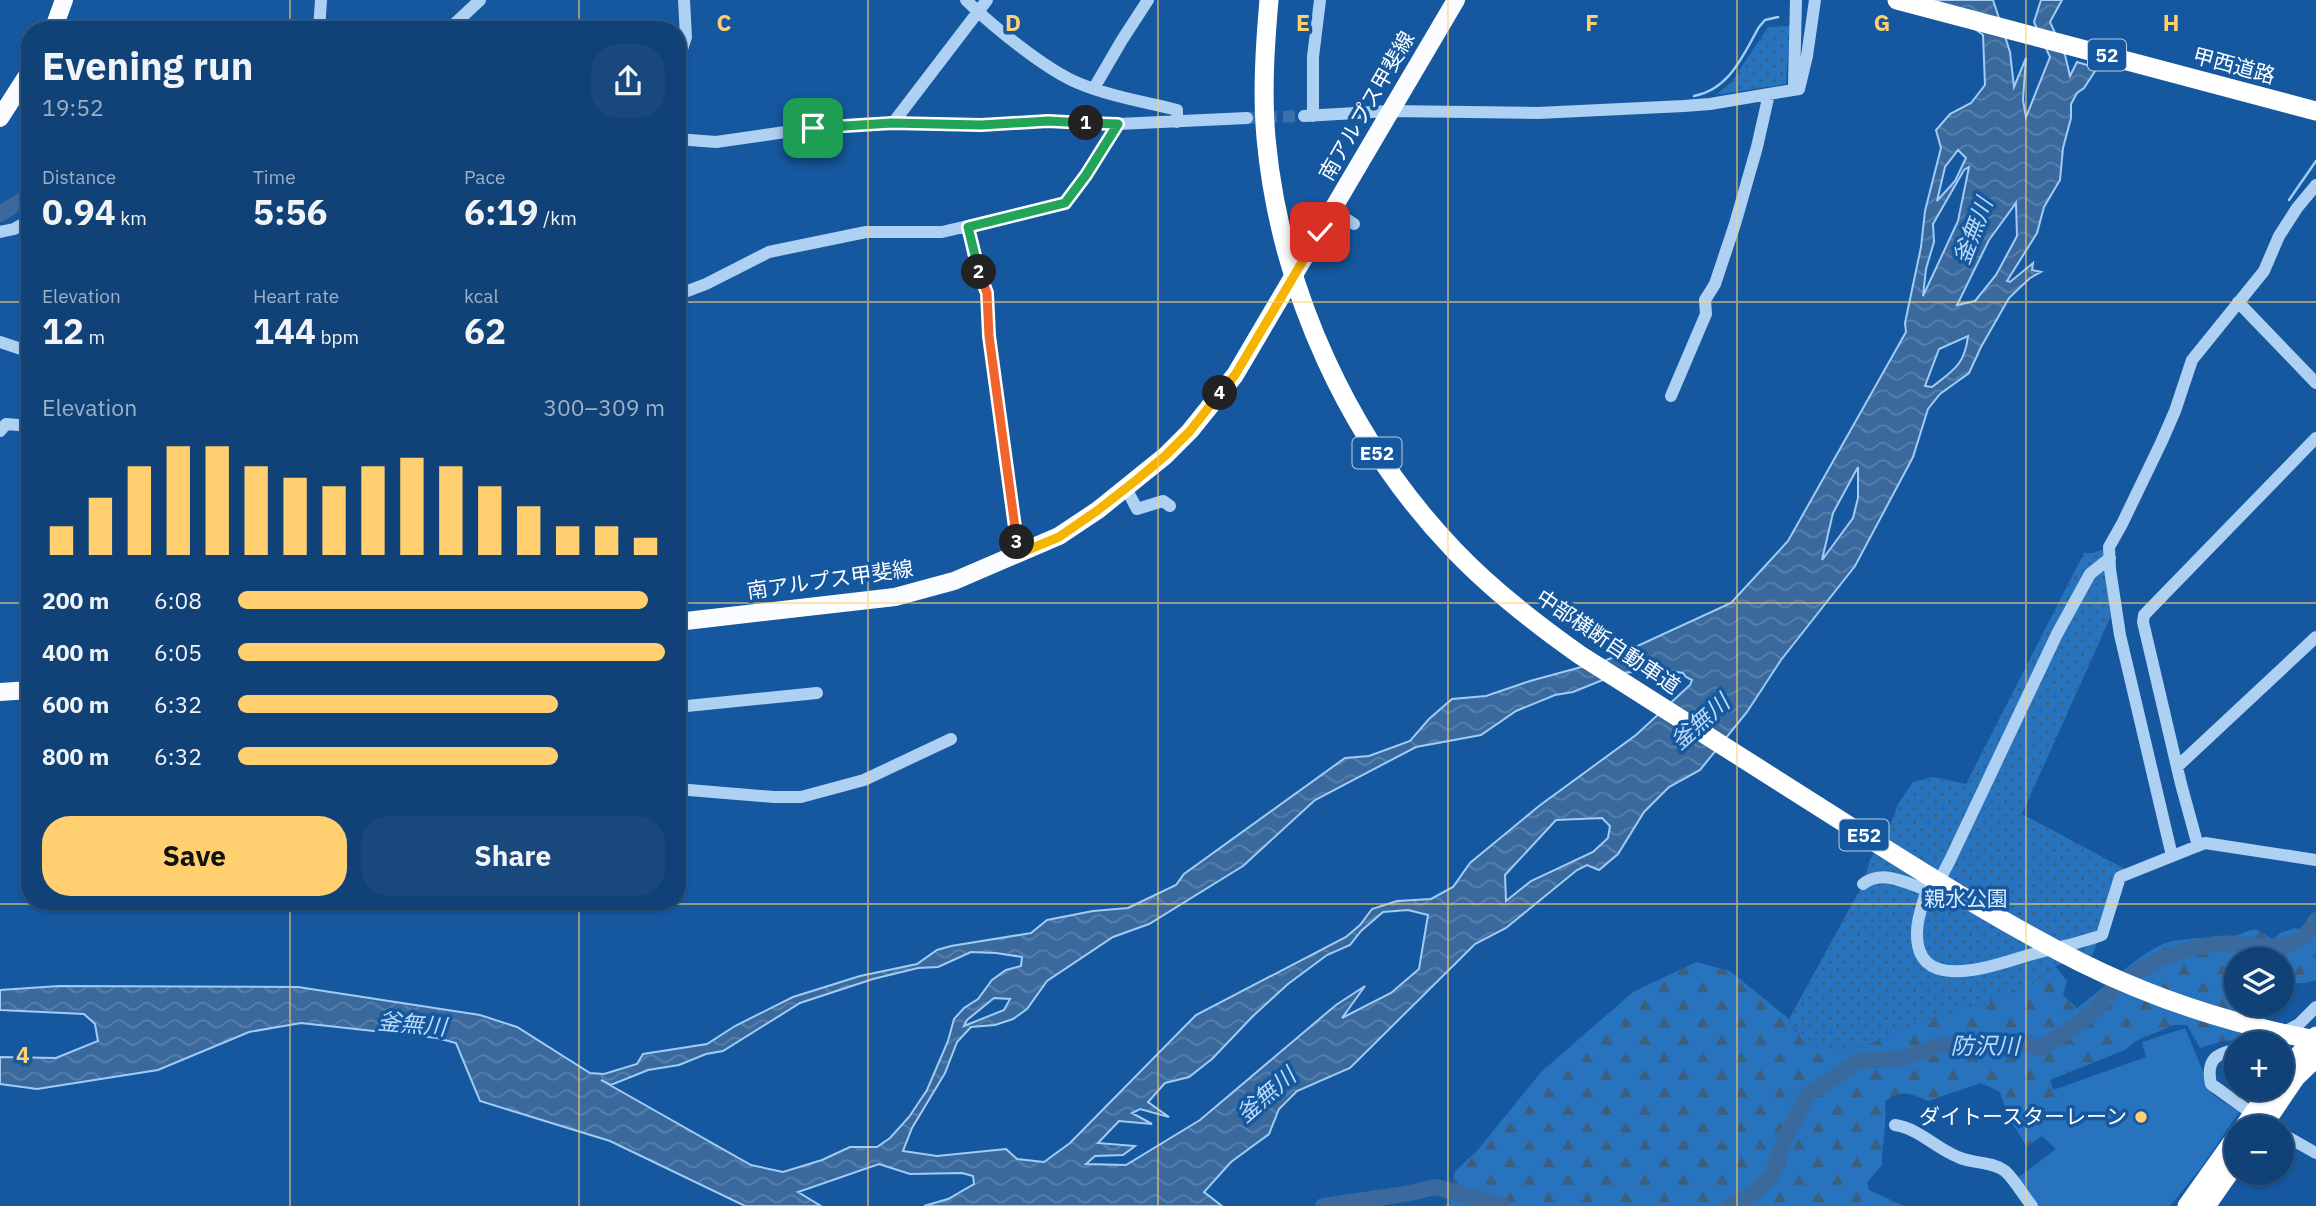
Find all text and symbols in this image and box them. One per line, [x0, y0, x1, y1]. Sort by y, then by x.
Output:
text: C [717, 7, 732, 37]
text: D [1005, 7, 1021, 37]
text: E [1296, 7, 1310, 37]
text: F [1585, 7, 1599, 37]
text: G [1874, 7, 1890, 37]
text: H [2163, 7, 2179, 37]
street label: 南アルプス甲斐線 [1312, 26, 1420, 185]
road number: 52 [2088, 40, 2126, 70]
text: Evening run [42, 41, 253, 90]
street label: 甲西道路 [2190, 41, 2278, 89]
button: share [591, 44, 665, 118]
text: 19:52 [42, 92, 104, 122]
pin [783, 98, 843, 158]
pin: 1 [1068, 106, 1104, 140]
icon: arrive [794, 109, 832, 147]
text: 1 [1080, 110, 1091, 134]
text: Distance [42, 165, 116, 189]
text: Time [253, 165, 296, 189]
text: Pace [464, 165, 505, 189]
text: 0.94 [42, 189, 116, 235]
text: 5:56 [253, 189, 328, 235]
text: 6:19 [464, 189, 539, 235]
water label: 釜無川 [1946, 190, 2000, 268]
pin [1290, 202, 1350, 262]
text: km [116, 206, 147, 230]
text: /km [539, 206, 577, 230]
icon: check [1301, 213, 1339, 251]
pin: 2 [962, 254, 996, 290]
text: 2 [973, 259, 984, 283]
text: Elevation [42, 284, 121, 308]
text: Heart rate [253, 284, 339, 308]
text: kcal [464, 284, 499, 308]
text: 12 [42, 308, 84, 354]
text: 144 [253, 308, 316, 354]
text: 62 [464, 308, 506, 354]
text: m [84, 325, 105, 349]
text: bpm [316, 325, 359, 349]
pin: 4 [1202, 376, 1238, 410]
text: 4 [1214, 380, 1225, 404]
text: Elevation [42, 392, 137, 422]
text: 300–309 m [543, 392, 665, 422]
road number: E52 [1352, 437, 1402, 468]
pin: 3 [1000, 524, 1034, 560]
text: 3 [1011, 529, 1022, 553]
street label: 南アルプス甲斐線 [745, 553, 915, 605]
street label: 中部横断自動車道 [1531, 583, 1686, 700]
text: 200 m [42, 585, 109, 615]
text: 6:08 [154, 585, 202, 615]
text: 400 m [42, 637, 109, 667]
text: 6:05 [154, 637, 202, 667]
water label: 釜無川 [1664, 685, 1737, 755]
text: 600 m [42, 689, 109, 719]
text: 6:32 [154, 689, 202, 719]
text: 800 m [42, 741, 109, 771]
text: 6:32 [154, 741, 202, 771]
button: Save [42, 816, 347, 896]
button: Share [361, 816, 665, 896]
road number: E52 [1840, 820, 1888, 850]
park label: 親水公園 [1924, 884, 2008, 912]
map controls [2224, 947, 2294, 1185]
button: layers [2224, 947, 2294, 1017]
water label: 釜無川 [376, 1005, 451, 1041]
water label: 防沢川 [1951, 1030, 2023, 1060]
button: + [2224, 1031, 2294, 1101]
text: 4 [16, 1039, 30, 1069]
water label: 釜無川 [1229, 1058, 1303, 1128]
place label: ダイトースターレーン [1919, 1102, 2127, 1130]
marker: ダイトースターレーン [2133, 1109, 2149, 1125]
button: − [2224, 1115, 2294, 1185]

